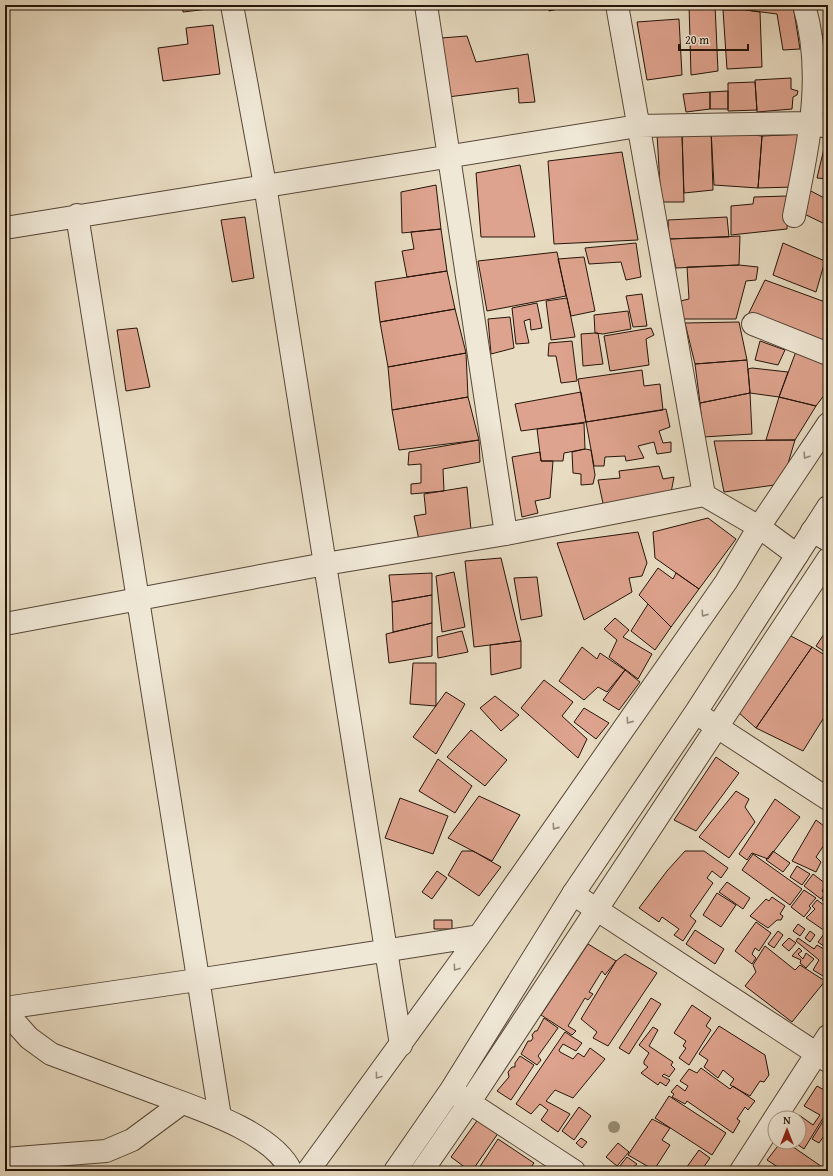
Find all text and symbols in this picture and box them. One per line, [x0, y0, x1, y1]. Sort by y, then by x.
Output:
scale bar [679, 26, 748, 52]
text: 20 m [685, 31, 709, 48]
one-way arrow [804, 452, 811, 459]
one-way arrow [701, 610, 709, 617]
one-way arrow [627, 716, 634, 723]
one-way arrow [552, 823, 560, 830]
one-way arrow [453, 964, 461, 971]
one-way arrow [375, 1072, 382, 1079]
north arrow [767, 1110, 807, 1150]
text: N [783, 1112, 791, 1128]

